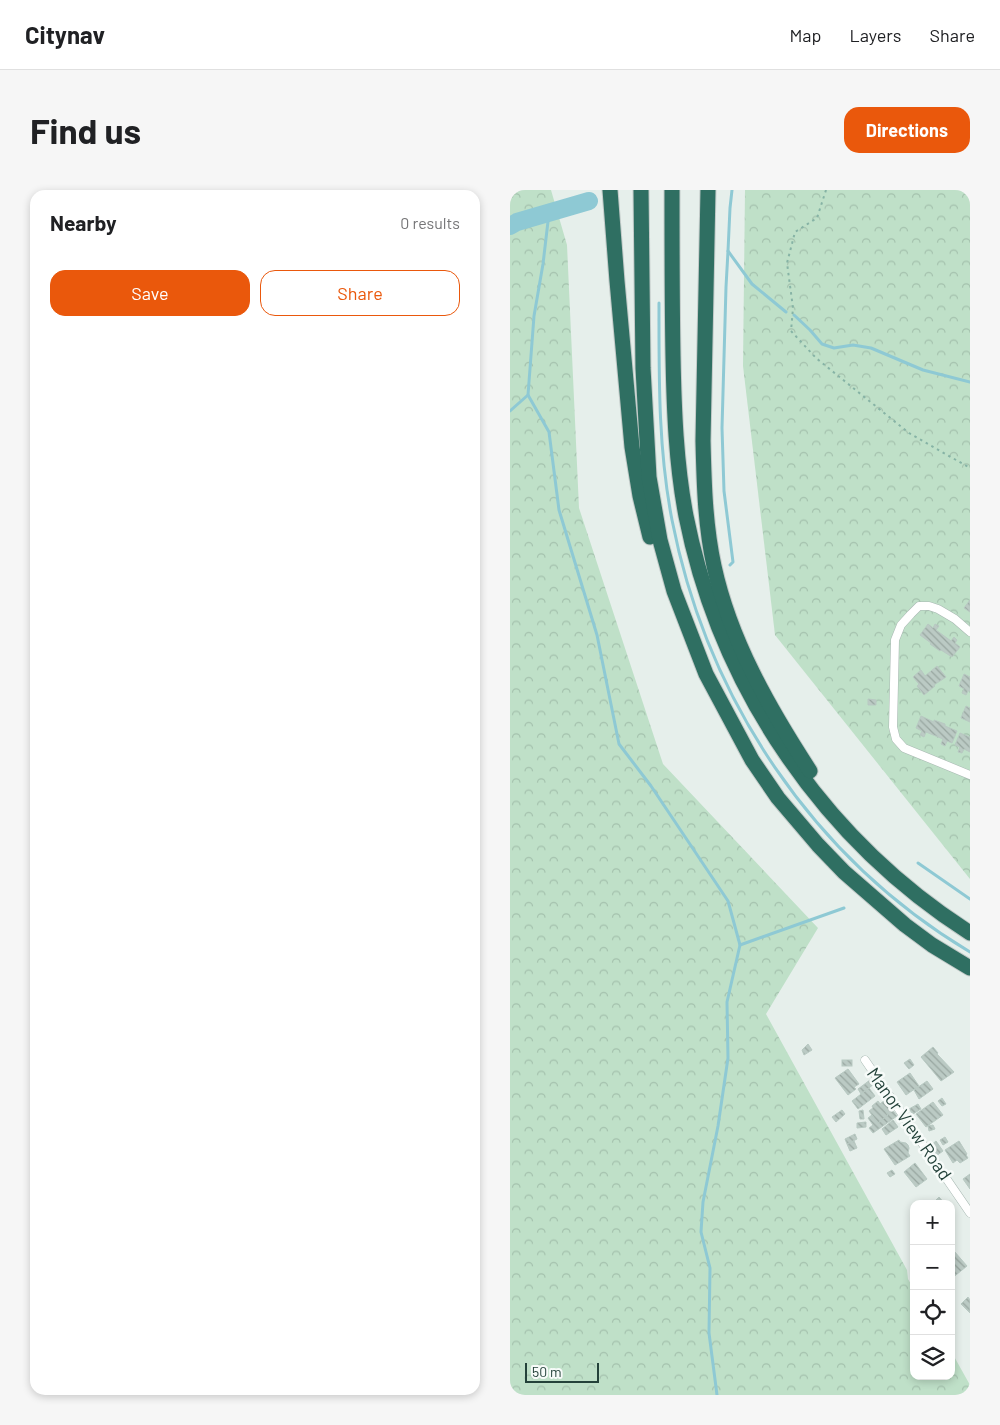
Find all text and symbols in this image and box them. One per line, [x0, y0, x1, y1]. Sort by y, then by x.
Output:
text: Citynav [25, 20, 105, 49]
text: Map [789, 24, 821, 46]
text: Layers [849, 24, 902, 46]
text: Share [930, 24, 975, 46]
button: Directions [844, 107, 970, 153]
text: Find us [30, 109, 141, 151]
text: Nearby [50, 210, 116, 235]
text: 0 results [400, 213, 460, 232]
button: Save [50, 270, 250, 316]
button: Share [260, 270, 460, 316]
street label: Manor View Road [863, 1063, 957, 1184]
map controls [910, 1200, 955, 1380]
button: + [910, 1200, 955, 1245]
button: − [910, 1245, 955, 1290]
button: locate [910, 1290, 955, 1335]
button: layers [910, 1335, 955, 1380]
scale bar [525, 1360, 599, 1383]
text: 50 m [532, 1363, 561, 1380]

